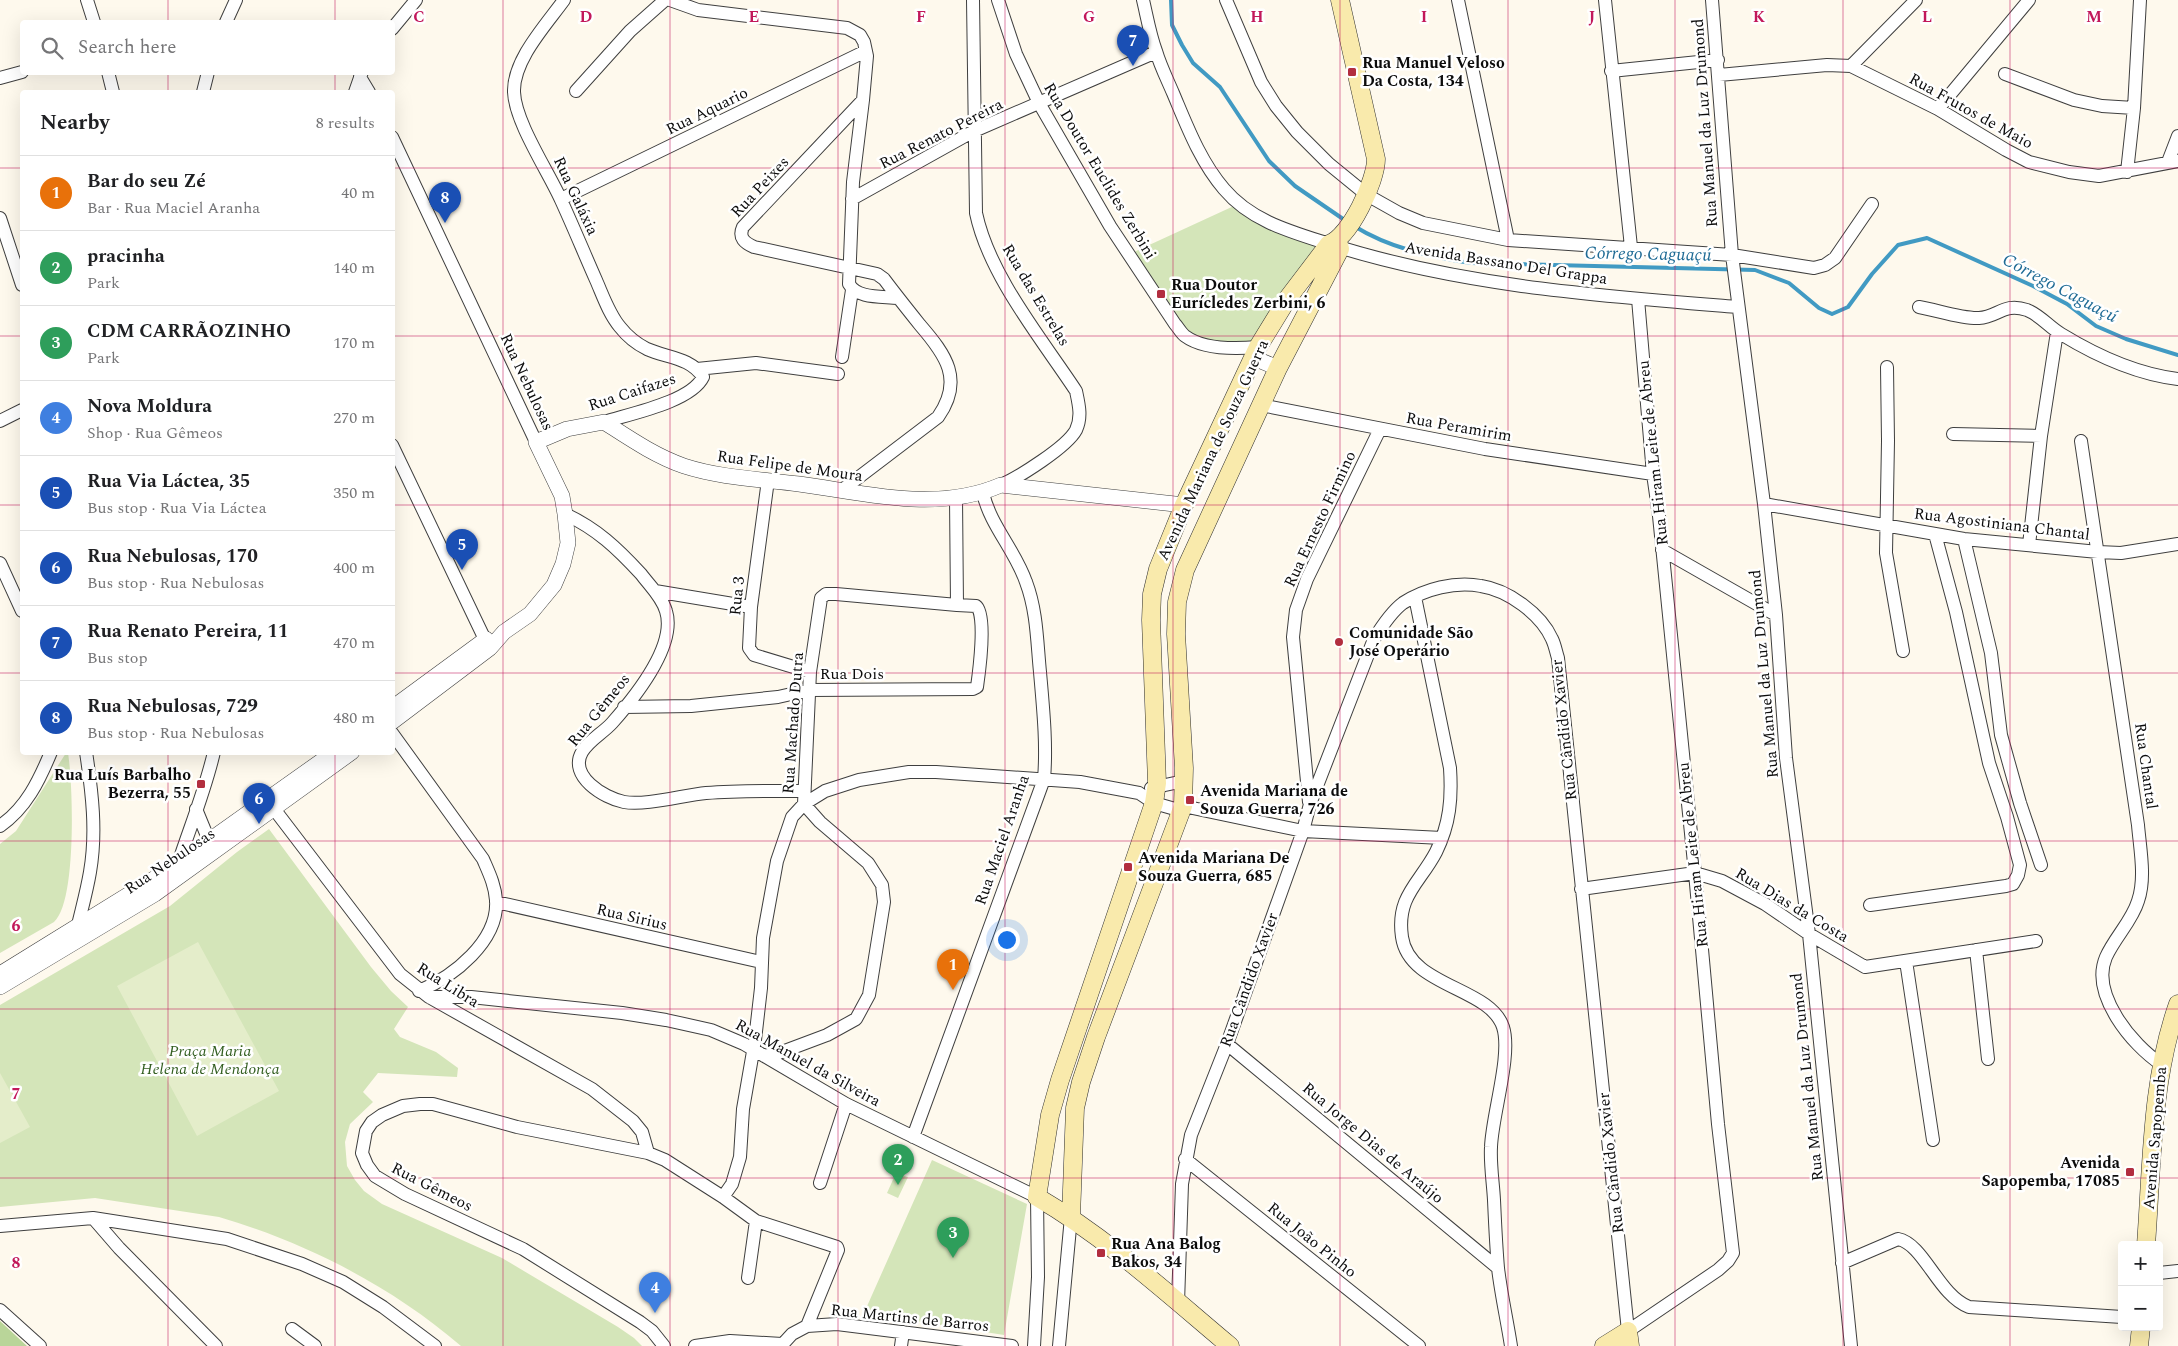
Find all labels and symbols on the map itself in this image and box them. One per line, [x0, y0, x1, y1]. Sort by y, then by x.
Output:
text: C [413, 5, 425, 29]
text: D [580, 5, 593, 29]
text: E [749, 5, 759, 29]
text: F [916, 5, 926, 29]
text: G [1083, 5, 1095, 29]
text: H [1250, 5, 1264, 29]
text: I [1421, 5, 1427, 29]
text: J [1589, 5, 1596, 29]
text: K [1753, 5, 1766, 29]
text: L [1922, 5, 1932, 29]
text: M [2086, 5, 2102, 29]
street label: Rua Manuel da Luz Drumond [1686, 18, 1724, 228]
pin: 7 [1117, 25, 1149, 66]
place label: Rua Manuel Veloso Da Costa, 134 [1362, 51, 1505, 93]
marker: Rua Manuel Veloso Da Costa, 134 [1346, 66, 1358, 78]
street label: Rua Frutos de Maio [1904, 67, 2038, 155]
street label: Rua Doutor Euclides Zerbini [1037, 78, 1163, 264]
street label: Rua Aquario [662, 81, 752, 141]
street label: Rua Renato Pereira [875, 92, 1007, 176]
street label: Rua Peixes [725, 151, 795, 223]
street label: Rua Galáxia [547, 153, 605, 240]
pin: 8 [429, 182, 461, 223]
street label: Avenida Bassano Del Grappa [1403, 235, 1609, 291]
street label: Rua das Estrelas [996, 239, 1076, 351]
water label: Córrego Caguaçú [1584, 239, 1712, 269]
water label: Córrego Caguaçú [1998, 246, 2123, 330]
place label: Rua Doutor Eurícledes Zerbini, 6 [1171, 273, 1326, 315]
marker: Rua Doutor Eurícledes Zerbini, 6 [1155, 288, 1167, 300]
street label: Rua Nebulosas [494, 329, 560, 435]
street label: Avenida Mariana de Souza Guerra [1151, 335, 1275, 565]
street label: Rua Hiram Leite de Abreu [1631, 359, 1675, 547]
street label: Rua Caifazes [585, 367, 679, 417]
street label: Rua Peramirim [1404, 406, 1514, 448]
street label: Rua Felipe de Moura [716, 444, 865, 488]
street label: Rua Ernesto Firmino [1278, 447, 1362, 591]
street label: Rua Agostiniana Chantal [1913, 501, 2091, 547]
pin: 5 [446, 529, 478, 570]
street label: Rua Manuel da Luz Drumond [1743, 569, 1785, 779]
street label: Rua 3 [723, 575, 751, 617]
place label: Comunidade São José Operário [1349, 621, 1474, 663]
marker: Comunidade São José Operário [1333, 636, 1345, 648]
street label: Rua Machado Dutra [776, 651, 810, 795]
street label: Rua Cândido Xavier [1545, 658, 1583, 802]
street label: Rua Dois [820, 662, 884, 686]
street label: Rua Gêmeos [562, 668, 636, 752]
street label: Rua Chantal [2128, 721, 2164, 811]
street label: Rua Hiram Leite de Abreu [1671, 761, 1715, 949]
place label: Rua Luís Barbalho Bezerra, 55 [54, 763, 191, 805]
street label: Rua Maciel Aranha [968, 771, 1036, 908]
marker: Rua Luís Barbalho Bezerra, 55 [195, 778, 207, 790]
place label: Avenida Mariana de Souza Guerra, 726 [1200, 779, 1348, 821]
pin: 6 [243, 783, 275, 824]
marker: Avenida Mariana de Souza Guerra, 726 [1184, 794, 1196, 806]
street label: Rua Nebulosas [120, 822, 220, 900]
place label: Avenida Mariana De Souza Guerra, 685 [1138, 846, 1290, 888]
marker: Avenida Mariana De Souza Guerra, 685 [1122, 861, 1134, 873]
street label: Rua Dias da Costa [1731, 862, 1854, 949]
street label: Rua Sirius [594, 897, 670, 937]
street label: Rua Cândido Xavier [1213, 909, 1285, 1051]
text: 6 [12, 914, 21, 938]
your location [994, 927, 1020, 953]
pin: 1 [937, 949, 969, 990]
street label: Rua Libra [412, 956, 484, 1014]
street label: Rua Manuel da Luz Drumond [1784, 972, 1830, 1182]
street label: Rua Manuel da Silveira [731, 1013, 885, 1113]
park label: Praça Maria Helena de Mendonça [140, 1039, 280, 1081]
street label: Avenida Sapopemba [2137, 1065, 2173, 1211]
street label: Rua Jorge Dias de Araújo [1297, 1076, 1449, 1210]
text: 7 [12, 1082, 21, 1106]
street label: Rua Cândido Xavier [1592, 1091, 1630, 1235]
pin: 2 [882, 1144, 914, 1185]
place label: Avenida Sapopemba, 17085 [1981, 1151, 2121, 1193]
street label: Rua Gêmeos [387, 1156, 477, 1218]
marker: Avenida Sapopemba, 17085 [2124, 1166, 2136, 1178]
street label: Rua João Pinho [1262, 1196, 1362, 1284]
pin: 3 [937, 1217, 969, 1258]
place label: Rua Ana Balog Bakos, 34 [1111, 1232, 1221, 1274]
marker: Rua Ana Balog Bakos, 34 [1095, 1247, 1107, 1259]
text: 8 [12, 1251, 21, 1275]
pin: 4 [639, 1272, 671, 1313]
street label: Rua Martins de Barros [830, 1298, 990, 1338]

